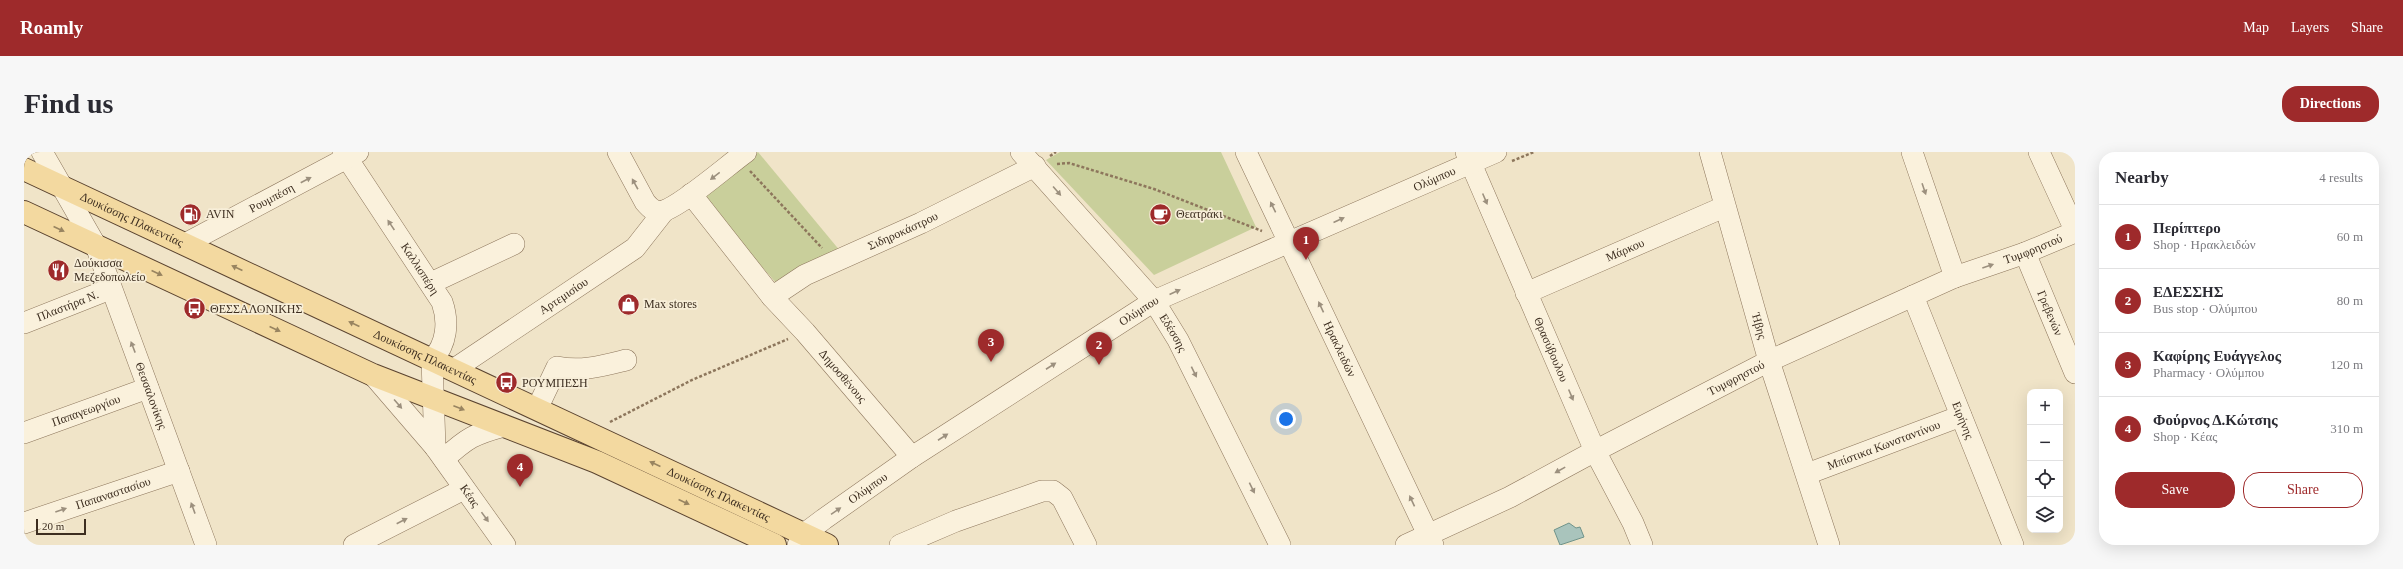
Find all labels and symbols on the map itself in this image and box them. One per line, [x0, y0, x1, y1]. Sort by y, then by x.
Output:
street label: Ολύμπου [1411, 163, 1458, 194]
one-way arrow [709, 171, 720, 180]
one-way arrow [300, 177, 312, 183]
one-way arrow [632, 178, 639, 190]
street label: Ρουμπέση [247, 180, 296, 216]
one-way arrow [1922, 183, 1928, 195]
one-way arrow [1052, 186, 1061, 196]
street label: Δουκίσσης Πλακεντίας [78, 189, 186, 250]
one-way arrow [1482, 193, 1489, 205]
fuel station icon: AVIN [177, 201, 203, 227]
cafe icon: Θεατράκι [1147, 201, 1173, 227]
one-way arrow [1270, 201, 1276, 212]
place label: AVIN [206, 207, 235, 221]
place label: Θεατράκι [1176, 207, 1223, 221]
street label: Σιδηροκάστρου [866, 209, 940, 253]
one-way arrow [1333, 217, 1345, 223]
one-way arrow [387, 220, 395, 230]
one-way arrow [54, 226, 65, 232]
pin: 1 [1293, 227, 1319, 260]
street label: Τυμφρηστού [2002, 231, 2065, 267]
street label: Μάρκου [1604, 235, 1647, 265]
street label: Καλλισπέρη [398, 240, 442, 297]
place label: Δούκισσα Μεζεδοπωλείο [74, 256, 145, 284]
restaurant icon: Δούκισσα Μεζεδοπωλείο [46, 257, 72, 283]
one-way arrow [1982, 263, 1994, 269]
one-way arrow [231, 265, 242, 271]
one-way arrow [151, 270, 162, 276]
street label: Αρτεμισίου [536, 275, 591, 317]
street label: Πλαστήρα Ν. [35, 287, 101, 324]
street label: Γρεβενών [2034, 288, 2066, 338]
one-way arrow [1169, 289, 1180, 295]
shop icon: Max stores [615, 291, 641, 317]
street label: Ολύμπου [1116, 293, 1161, 329]
bus stop icon: ΘΕΣΣΑΛΟΝΙΚΗΣ [182, 296, 208, 322]
place label: Max stores [644, 297, 697, 311]
one-way arrow [1318, 301, 1324, 313]
place label: ΘΕΣΣΑΛΟΝΙΚΗΣ [210, 302, 303, 316]
street label: Ήβης [1749, 310, 1770, 341]
street label: Εδέσσης [1157, 311, 1190, 355]
street label: Θρασύβουλου [1531, 315, 1571, 384]
street label: Ηρακλειδών [1320, 319, 1359, 380]
one-way arrow [349, 321, 360, 327]
one-way arrow [270, 326, 281, 332]
street label: Δουκίσσης Πλακεντίας [371, 327, 479, 387]
pin: 3 [978, 329, 1004, 362]
pin: 2 [1086, 332, 1112, 365]
one-way arrow [129, 341, 135, 353]
street label: Δημοσθένους [816, 346, 870, 406]
street label: Τυμφρηστού [1705, 358, 1767, 399]
street label: Θεσσαλονίκης [132, 360, 170, 432]
one-way arrow [1046, 362, 1057, 370]
one-way arrow [1191, 366, 1197, 378]
bus stop icon: ΡΟΥΜΠΕΣΗ [493, 370, 519, 396]
place label: ΡΟΥΜΠΕΣΗ [522, 376, 588, 390]
one-way arrow [1568, 390, 1574, 402]
street label: Παπαγεωργίου [50, 392, 122, 429]
one-way arrow [394, 399, 403, 409]
street label: Ειρήνης [1949, 399, 1977, 441]
one-way arrow [453, 406, 465, 412]
your location [1276, 409, 1296, 429]
street label: Mπίστικα Κωνσταντίνου [1825, 417, 1942, 473]
one-way arrow [938, 433, 948, 441]
pin: 4 [507, 454, 533, 487]
one-way arrow [649, 461, 661, 467]
street label: Δουκίσσης Πλακεντίας [665, 464, 773, 525]
one-way arrow [1555, 466, 1566, 473]
street label: Ολύμπου [845, 470, 890, 507]
street label: Παπαναστασίου [74, 474, 153, 512]
street label: Κέας [457, 482, 483, 510]
one-way arrow [1248, 483, 1255, 494]
one-way arrow [1409, 495, 1415, 506]
one-way arrow [678, 499, 689, 505]
one-way arrow [189, 502, 195, 514]
one-way arrow [55, 507, 67, 513]
one-way arrow [830, 507, 841, 515]
one-way arrow [481, 512, 489, 522]
scale bar [36, 517, 86, 536]
one-way arrow [396, 518, 407, 524]

